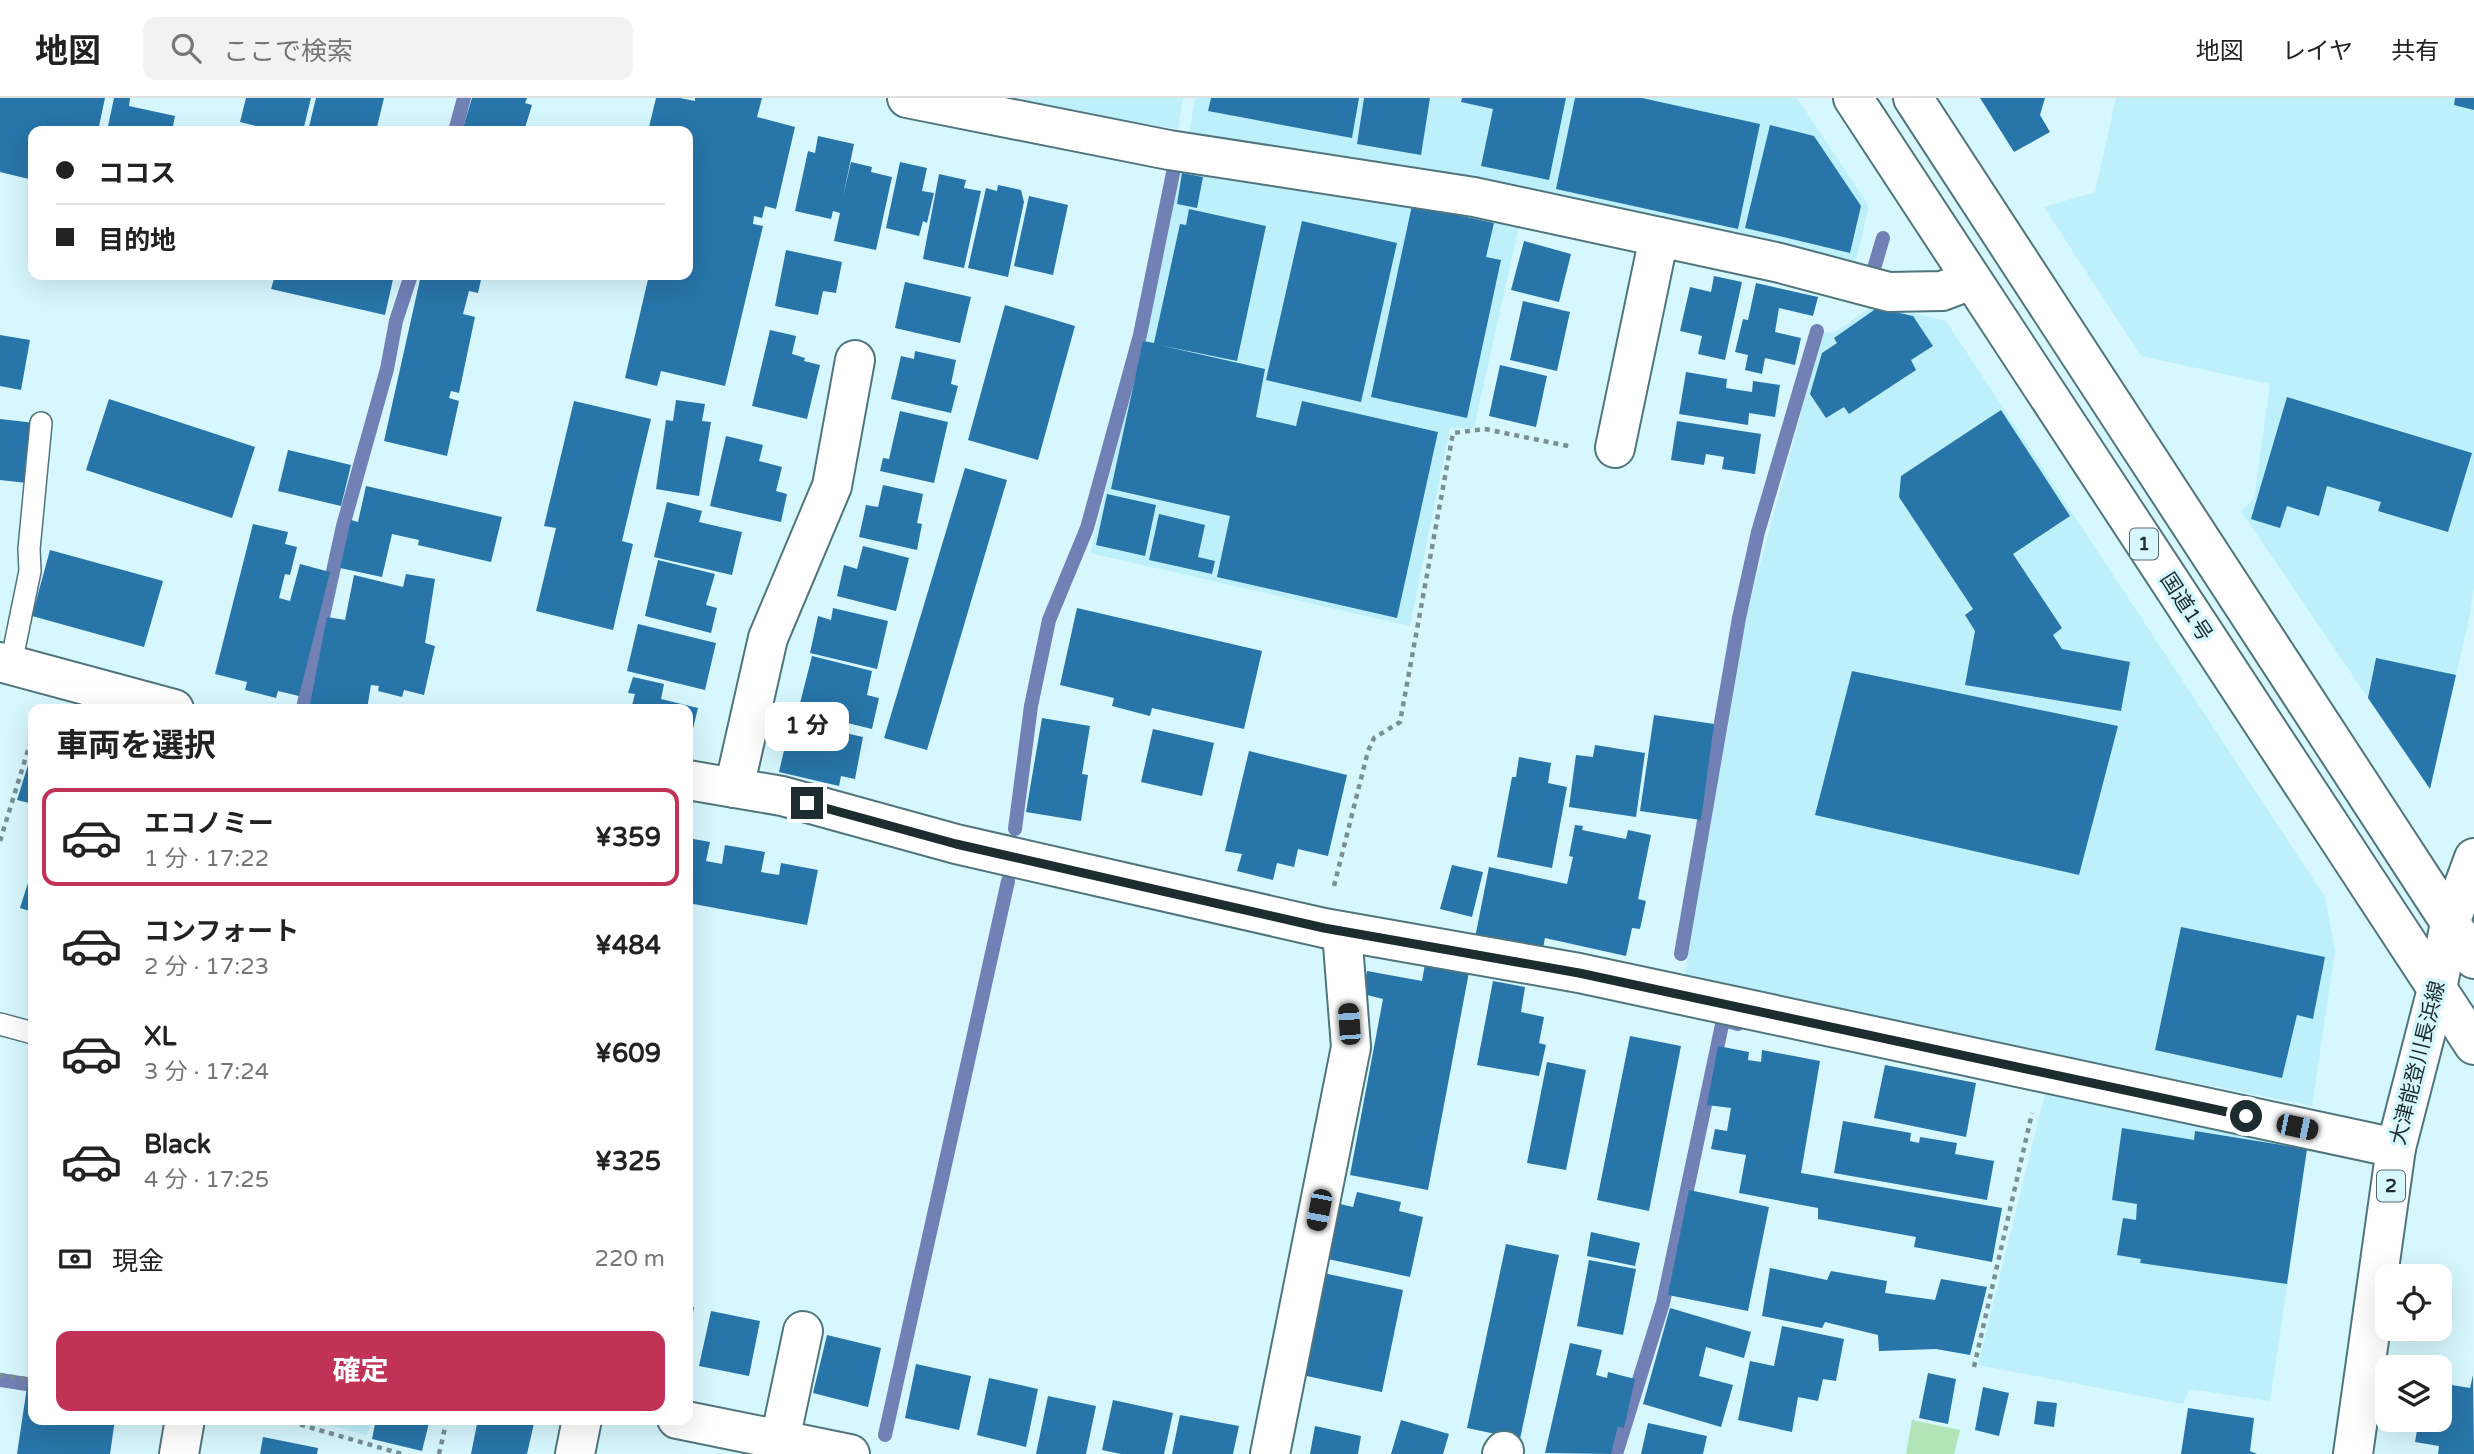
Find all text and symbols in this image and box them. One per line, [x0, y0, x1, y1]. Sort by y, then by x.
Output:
search box [143, 17, 633, 80]
icon: search [167, 29, 205, 67]
text: 地図 [35, 32, 101, 71]
text: ここで検索 [223, 36, 353, 67]
text: 地図 [2196, 37, 2244, 66]
text: レイヤ [2282, 37, 2353, 66]
text: 共有 [2391, 37, 2439, 66]
text: ココス [98, 158, 176, 189]
text: 目的地 [98, 225, 176, 256]
road number: 1 [2130, 528, 2158, 560]
street label: 国道1号 [2155, 568, 2217, 646]
callout: 1 分 [765, 702, 849, 750]
text: 1 分 [785, 712, 829, 740]
text: 車両を選択 [56, 727, 216, 765]
route end [791, 787, 823, 819]
icon: car [60, 806, 123, 869]
text: エコノミー [144, 808, 274, 839]
text: ¥359 [595, 822, 661, 853]
text: 1 分 · 17:22 [144, 845, 269, 873]
icon: car [60, 914, 123, 977]
text: コンフォート [144, 916, 299, 947]
text: ¥484 [595, 930, 661, 961]
text: 2 分 · 17:23 [144, 953, 269, 981]
street label: 大津能登川長浜線 [2386, 978, 2450, 1148]
car [1338, 1002, 1361, 1046]
text: XL [144, 1021, 176, 1052]
icon: car [60, 1022, 123, 1085]
text: ¥609 [595, 1038, 661, 1069]
text: 3 分 · 17:24 [144, 1058, 269, 1086]
route start [2230, 1100, 2262, 1132]
car [2275, 1112, 2320, 1142]
text: Black [144, 1129, 211, 1160]
icon: car [60, 1130, 123, 1193]
text: ¥325 [595, 1146, 661, 1177]
text: 4 分 · 17:25 [144, 1166, 269, 1194]
road number: 2 [2377, 1170, 2405, 1202]
car [1305, 1187, 1334, 1233]
icon: cash [56, 1240, 94, 1278]
text: 220 m [595, 1245, 665, 1273]
text: 現金 [112, 1246, 164, 1277]
map controls [2375, 1264, 2452, 1432]
button: locate [2375, 1264, 2452, 1341]
button: 確定 [56, 1331, 665, 1411]
button: layers [2375, 1355, 2452, 1432]

